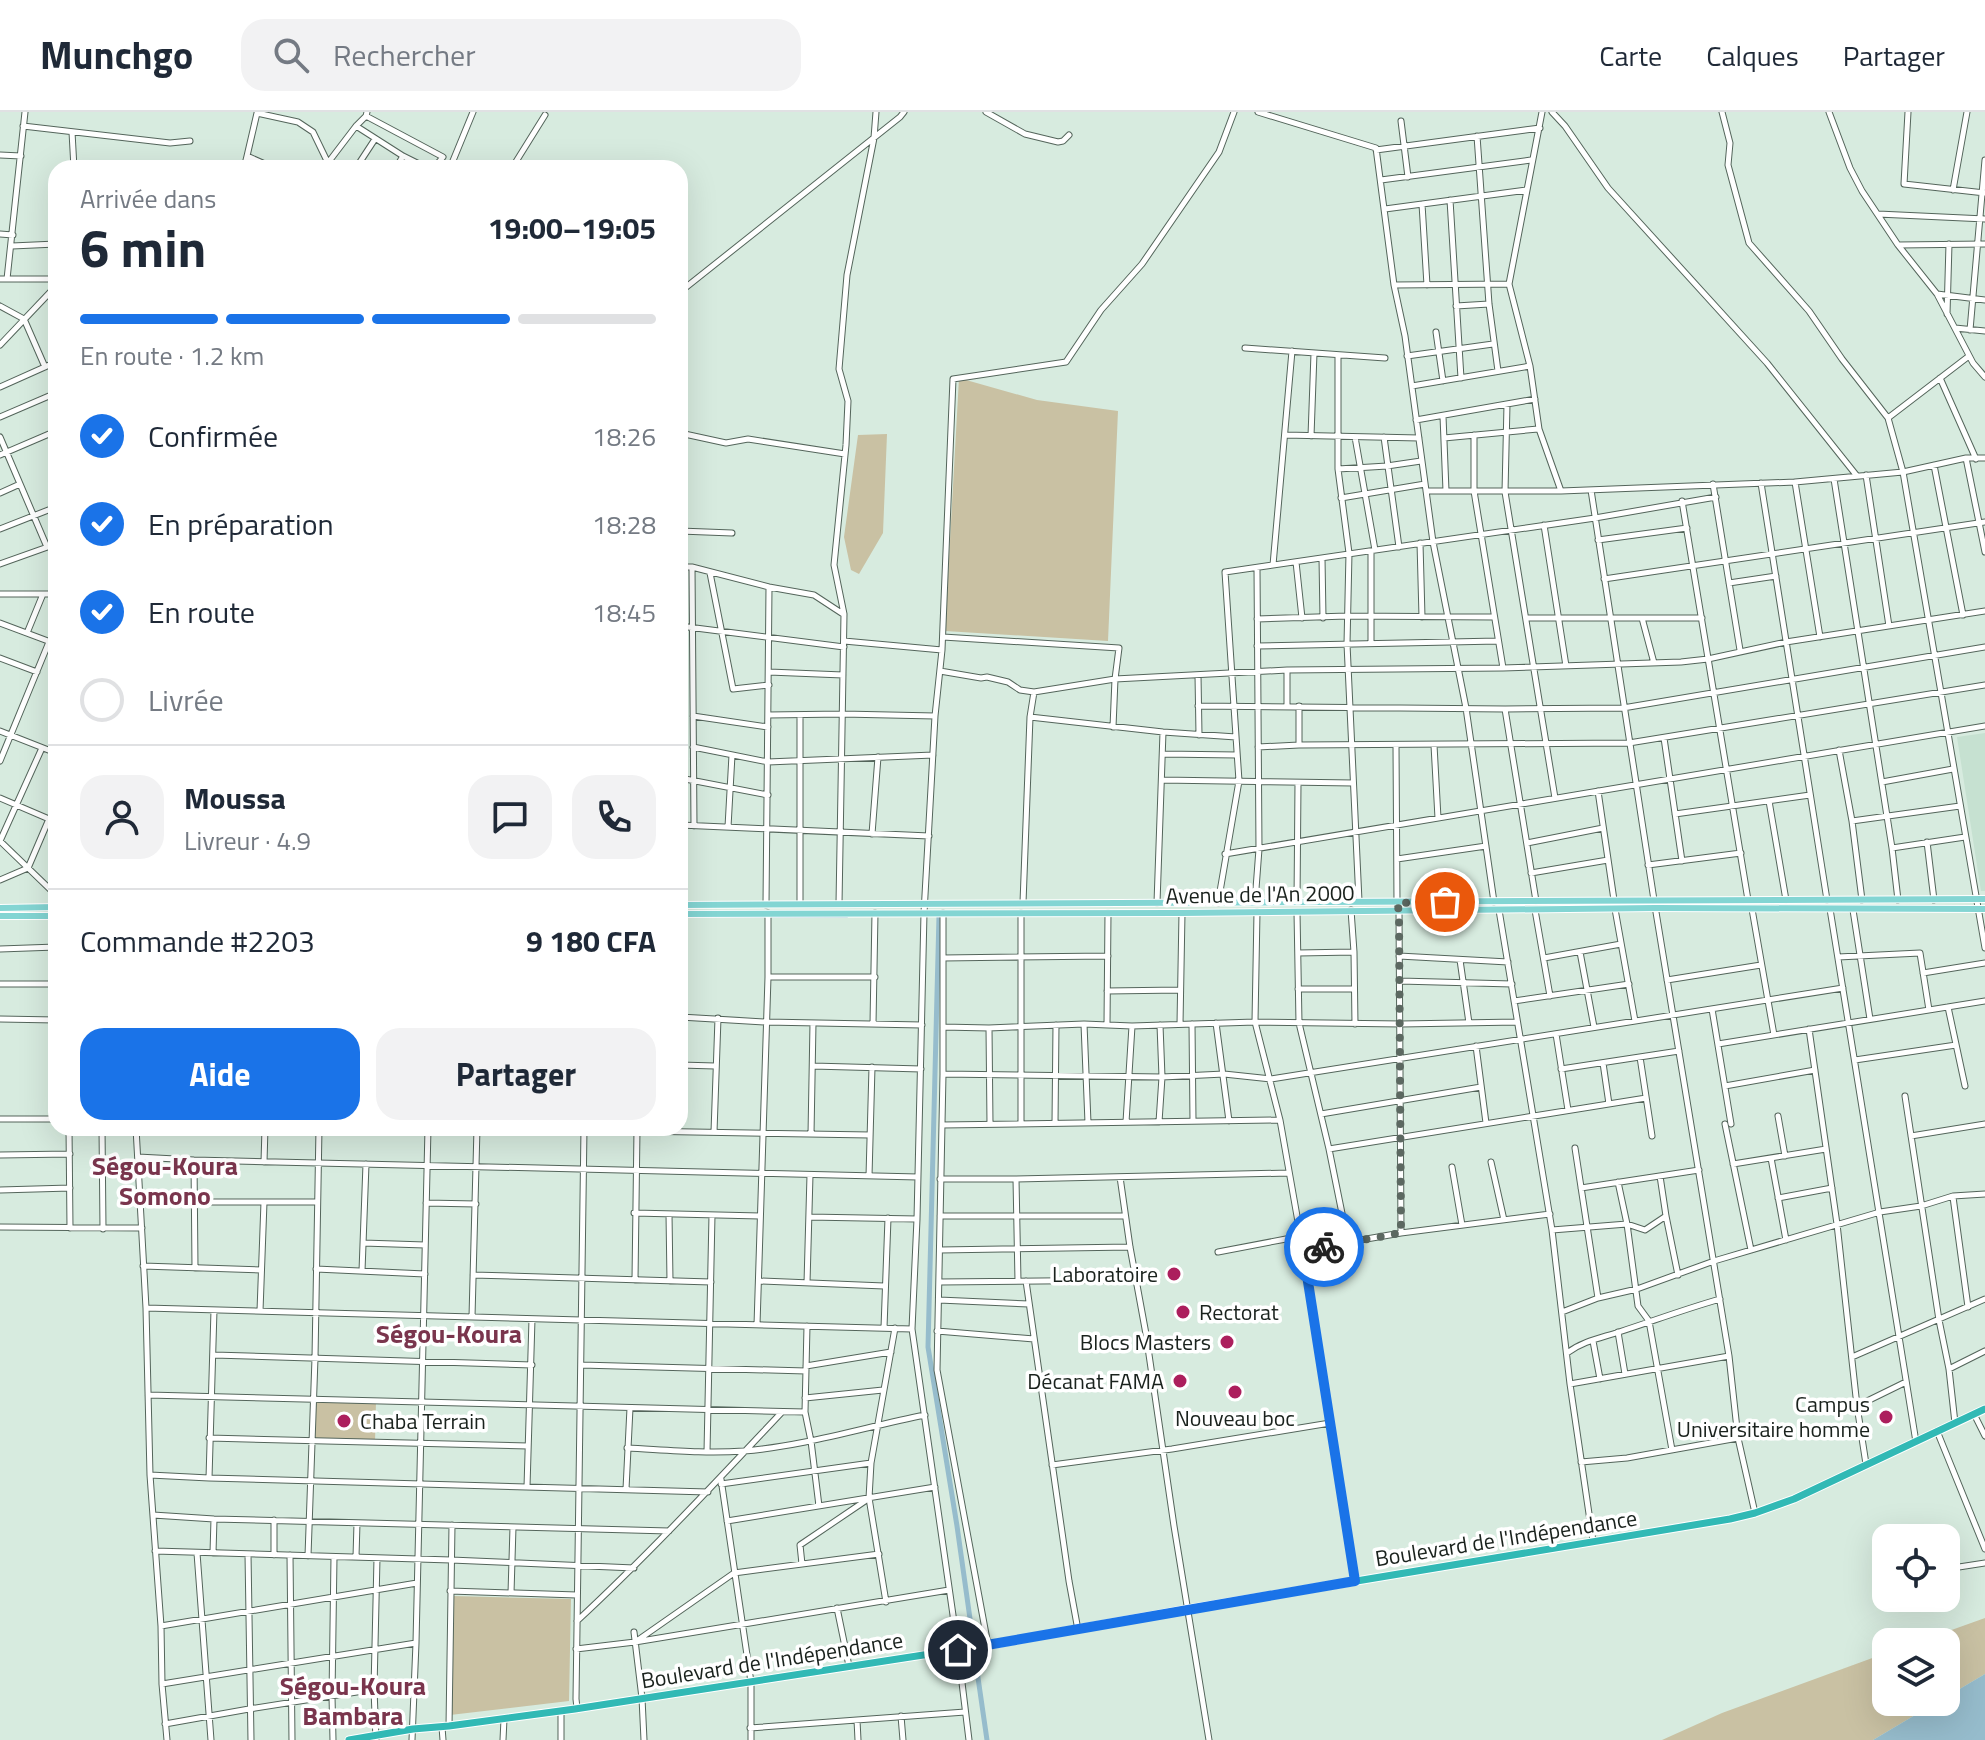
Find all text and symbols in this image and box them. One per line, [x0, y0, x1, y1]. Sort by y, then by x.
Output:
search box [241, 19, 801, 91]
text: Munchgo [40, 26, 193, 84]
text: Rechercher [333, 32, 476, 78]
icon: search [269, 33, 313, 77]
text: Carte [1599, 34, 1662, 77]
text: Calques [1706, 34, 1799, 77]
text: Partager [1843, 34, 1945, 77]
text: Arrivée dans [80, 179, 216, 218]
text: 19:00–19:05 [488, 205, 656, 251]
text: 6 min [80, 208, 206, 287]
text: En route · 1.2 km [80, 336, 264, 375]
text: Confirmée [148, 413, 278, 459]
icon: check [80, 414, 124, 458]
text: 18:26 [592, 417, 656, 456]
text: En préparation [148, 501, 334, 547]
icon: check [80, 502, 124, 546]
text: 18:28 [592, 505, 656, 544]
text: En route [148, 589, 255, 635]
icon: check [80, 590, 124, 634]
text: 18:45 [592, 593, 656, 632]
text: Livrée [148, 677, 224, 723]
button: person [80, 775, 164, 859]
text: Moussa [184, 775, 286, 821]
button: chat [468, 775, 552, 859]
button: phone [572, 775, 656, 859]
text: Livreur · 4.9 [184, 821, 311, 860]
pin [1411, 868, 1479, 936]
street label: Avenue de l'An 2000 [1165, 875, 1355, 913]
icon: bag [1423, 880, 1467, 924]
text: Commande #2203 [80, 918, 315, 964]
text: 9 180 CFA [526, 918, 656, 964]
button: Aide [80, 1028, 360, 1120]
button: Partager [376, 1028, 656, 1120]
district label: Ségou-Koura Somono [92, 1146, 238, 1215]
courier [1284, 1207, 1364, 1287]
icon: bike [1302, 1225, 1346, 1269]
place label: Laboratoire [1052, 1257, 1158, 1291]
marker: Laboratoire [1165, 1265, 1183, 1283]
place label: Rectorat [1199, 1295, 1279, 1329]
marker: Rectorat [1174, 1303, 1192, 1321]
district label: Ségou-Koura [376, 1314, 522, 1353]
place label: Blocs Masters [1080, 1325, 1211, 1359]
marker: Blocs Masters [1218, 1333, 1236, 1351]
place label: Décanat FAMA [1027, 1364, 1164, 1398]
marker: Décanat FAMA [1171, 1372, 1189, 1390]
marker: Nouveau boc [1226, 1383, 1244, 1401]
place label: Campus Universitaire homme [1677, 1387, 1870, 1446]
place label: Nouveau boc [1175, 1401, 1295, 1435]
place label: Chaba Terrain [360, 1404, 486, 1438]
marker: Campus Universitaire homme [1877, 1408, 1895, 1426]
marker: Chaba Terrain [335, 1412, 353, 1430]
street label: Boulevard de l'Indépendance [1373, 1500, 1639, 1576]
map controls [1872, 1524, 1960, 1716]
button: locate [1872, 1524, 1960, 1612]
pin [924, 1616, 992, 1684]
street label: Boulevard de l'Indépendance [639, 1622, 905, 1698]
icon: home [936, 1628, 980, 1672]
button: layers [1872, 1628, 1960, 1716]
district label: Ségou-Koura Bambara [280, 1666, 426, 1735]

